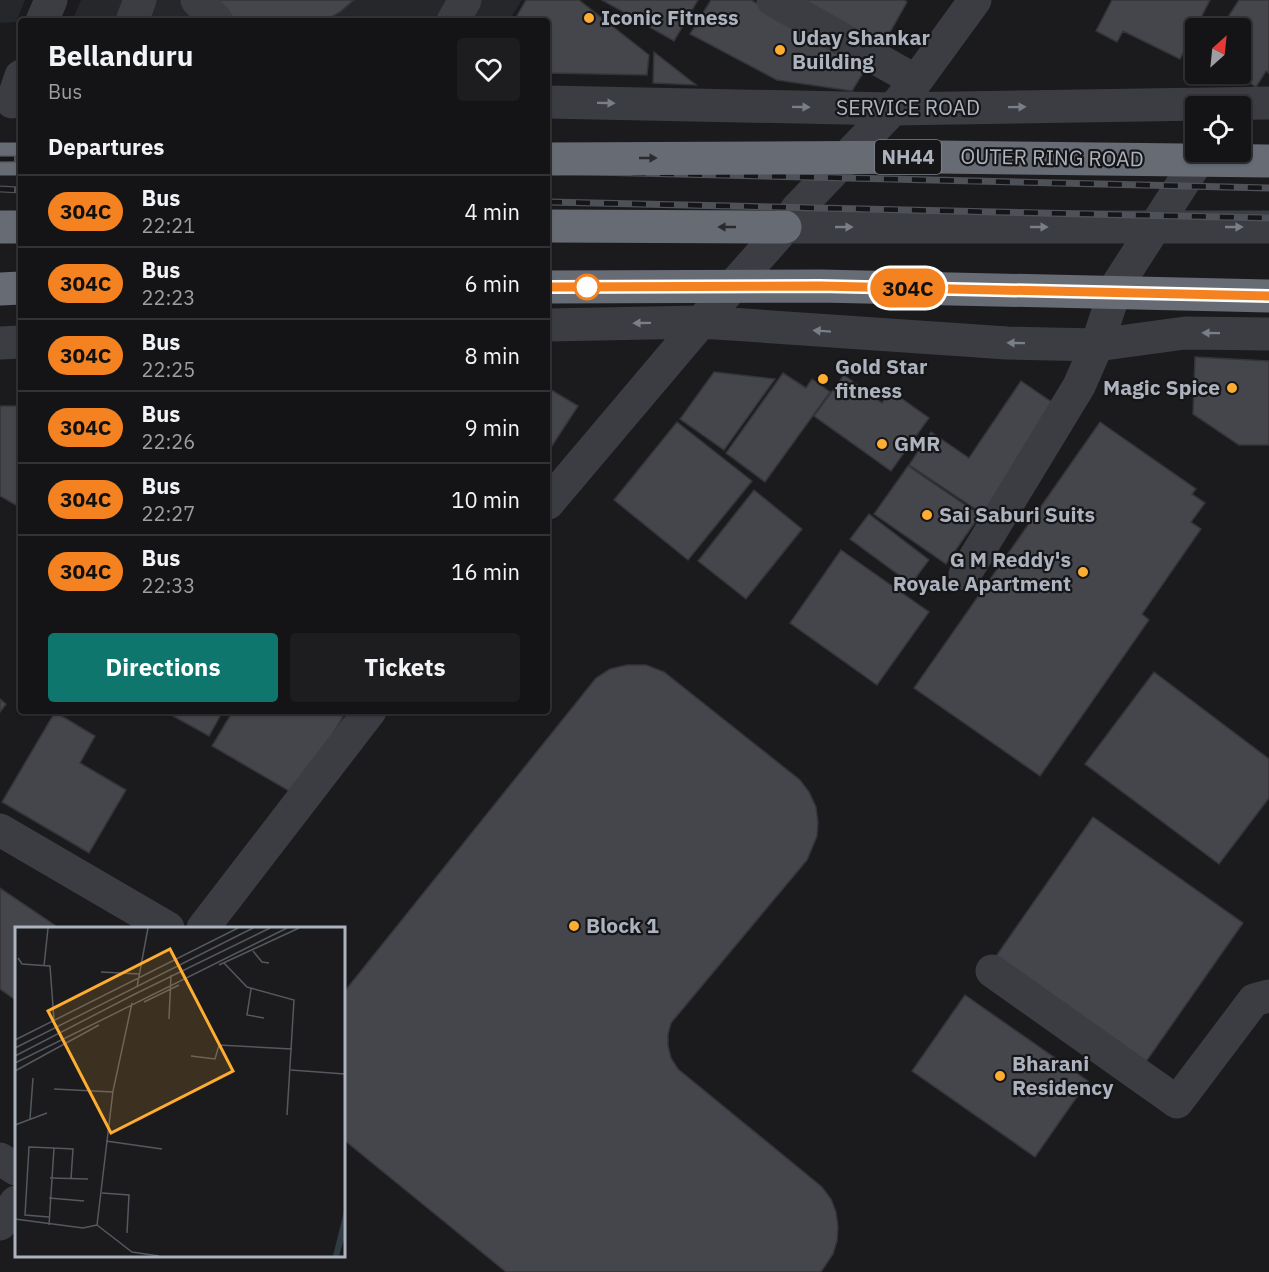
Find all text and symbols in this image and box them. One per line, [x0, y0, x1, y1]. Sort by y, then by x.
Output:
place label: Iconic Fitness [601, 3, 739, 31]
marker: Iconic Fitness [582, 11, 596, 25]
north arrow [1185, 18, 1251, 84]
map controls [1185, 18, 1251, 162]
place label: Uday Shankar Building [792, 23, 930, 75]
text: Bellanduru [48, 37, 194, 74]
button: heart [457, 38, 520, 101]
marker: Uday Shankar Building [773, 43, 787, 57]
text: Bus [48, 78, 82, 105]
street label: SERVICE ROAD [836, 93, 980, 121]
button: locate [1185, 96, 1251, 162]
one-way arrow [596, 99, 615, 108]
one-way arrow [1007, 102, 1026, 112]
one-way arrow [791, 103, 810, 112]
text: Departures [48, 132, 164, 161]
road number: NH44 [875, 140, 941, 174]
street label: OUTER RING ROAD [960, 141, 1144, 173]
one-way arrow [638, 153, 657, 163]
text: Bus [141, 183, 180, 212]
text: 304C [60, 197, 111, 225]
text: 4 min [464, 197, 520, 226]
text: 22:21 [141, 212, 195, 239]
one-way arrow [717, 222, 736, 232]
one-way arrow [834, 222, 853, 232]
one-way arrow [1029, 222, 1048, 232]
one-way arrow [1224, 222, 1243, 232]
text: Bus [141, 255, 180, 284]
line badge: 304C [866, 268, 950, 308]
text: 304C [60, 269, 111, 297]
text: 6 min [464, 269, 520, 298]
unlabelled marker [574, 274, 600, 300]
text: 304C [882, 274, 934, 302]
text: 22:23 [141, 284, 195, 311]
one-way arrow [633, 318, 652, 328]
one-way arrow [812, 326, 831, 335]
text: Bus [141, 327, 180, 356]
one-way arrow [1201, 329, 1220, 338]
one-way arrow [1007, 339, 1026, 348]
text: 304C [60, 341, 111, 369]
text: 8 min [464, 341, 520, 370]
place label: Gold Star fitness [835, 352, 928, 404]
text: 22:25 [141, 356, 195, 383]
marker: Gold Star fitness [816, 372, 830, 386]
place label: Magic Spice [1103, 373, 1220, 401]
marker: Magic Spice [1225, 381, 1239, 395]
text: Bus [141, 399, 180, 428]
text: 304C [60, 413, 111, 441]
text: 9 min [464, 413, 520, 442]
text: 22:26 [141, 428, 195, 455]
place label: GMR [894, 429, 940, 457]
marker: GMR [875, 437, 889, 451]
text: Bus [141, 471, 180, 500]
text: 304C [60, 485, 111, 513]
text: 10 min [451, 485, 520, 514]
text: 22:27 [141, 500, 195, 527]
place label: Sai Saburi Suits [939, 500, 1095, 528]
marker: Sai Saburi Suits [920, 508, 934, 522]
text: Bus [141, 543, 180, 572]
place label: G M Reddy's Royale Apartment [893, 545, 1071, 597]
text: 304C [60, 557, 111, 585]
text: 16 min [451, 557, 520, 586]
marker: G M Reddy's Royale Apartment [1076, 565, 1090, 579]
text: 22:33 [141, 572, 195, 599]
button: Directions [48, 633, 278, 702]
button: Tickets [290, 633, 520, 702]
place label: Block 1 [586, 911, 659, 939]
marker: Block 1 [567, 919, 581, 933]
inset map [15, 927, 345, 1257]
place label: Bharani Residency [1012, 1049, 1114, 1101]
marker: Bharani Residency [993, 1069, 1007, 1083]

